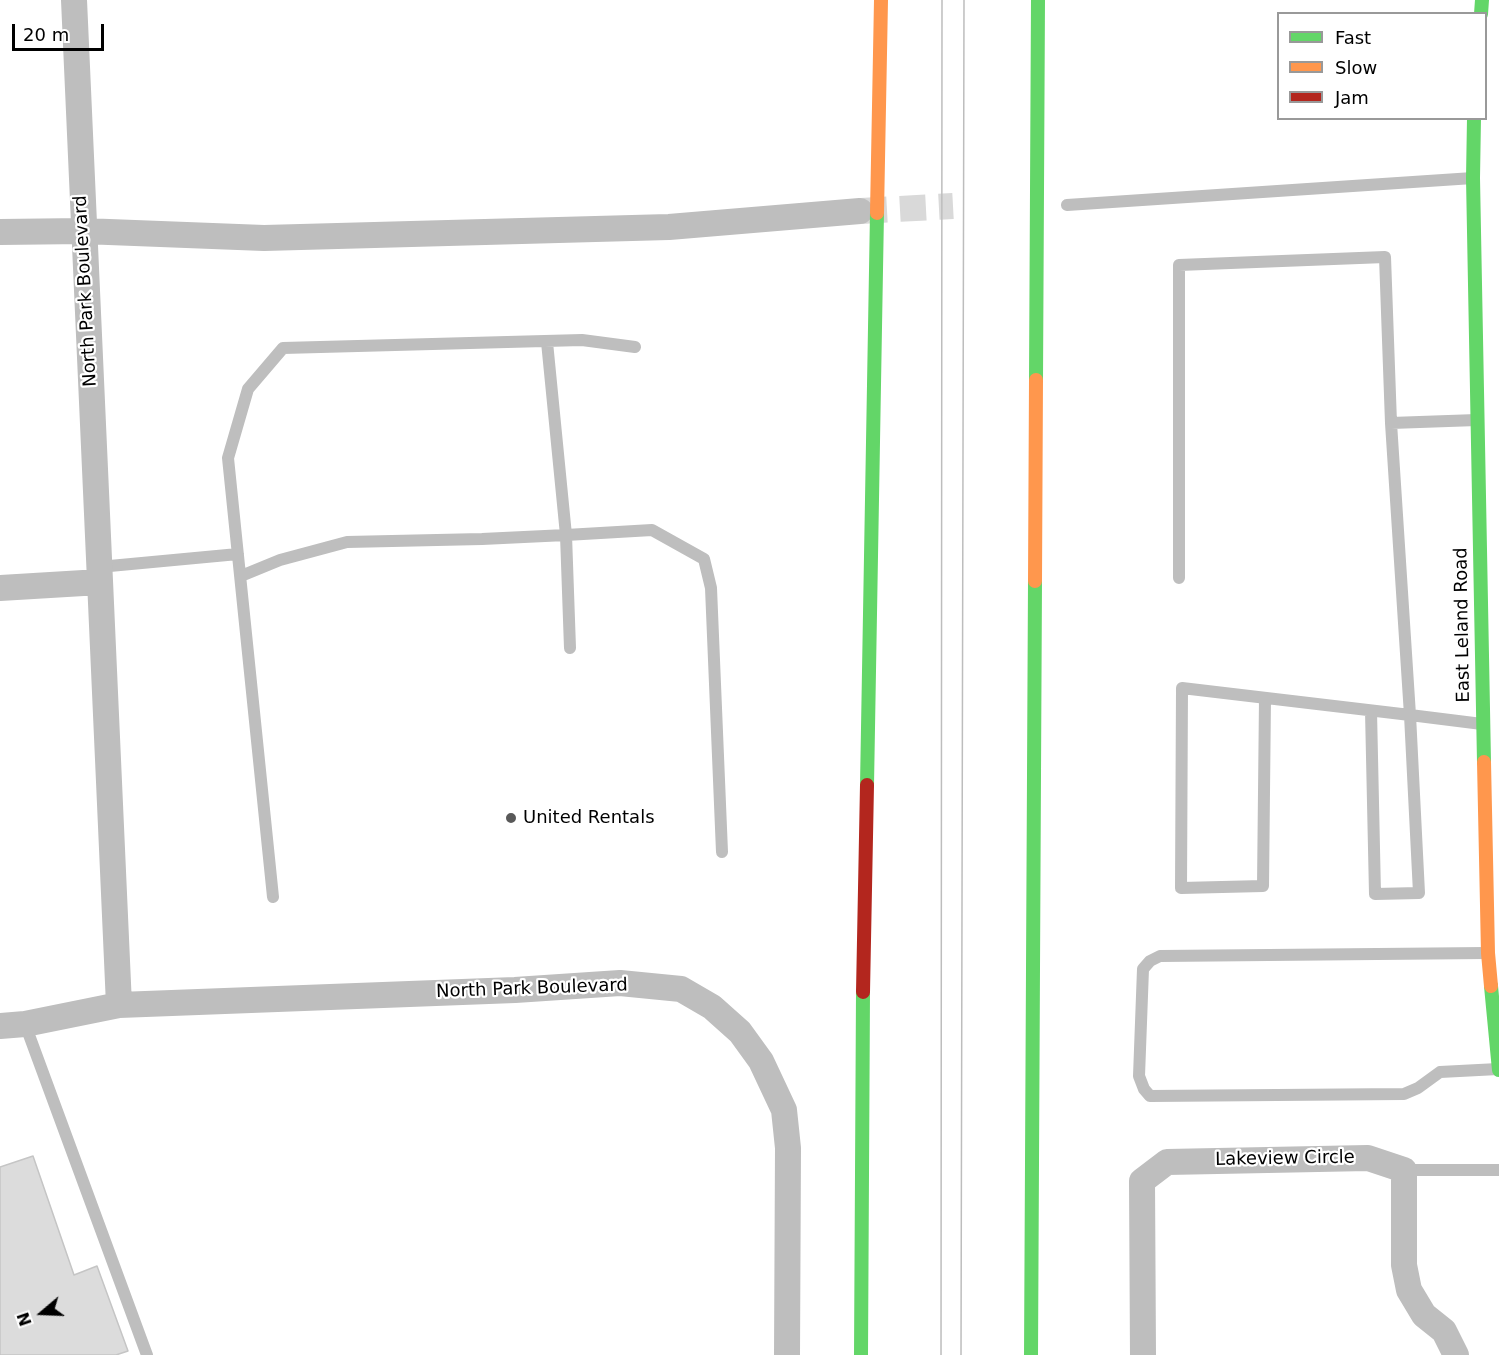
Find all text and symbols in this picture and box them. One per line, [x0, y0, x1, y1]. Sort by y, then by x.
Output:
scale bar [15, 12, 106, 50]
legend [1277, 12, 1487, 120]
text: 20 m [23, 24, 69, 45]
text: Fast [1335, 27, 1371, 48]
text: Slow [1335, 57, 1377, 78]
text: Jam [1335, 87, 1369, 108]
street label: North Park Boulevard [70, 195, 102, 387]
street label: East Leland Road [1451, 547, 1475, 703]
place label: United Rentals [523, 807, 655, 829]
marker: United Rentals [504, 811, 518, 825]
street label: North Park Boulevard [436, 975, 628, 1003]
street label: Lakeview Circle [1215, 1147, 1355, 1171]
north arrow [12, 1283, 72, 1343]
text: N [13, 1310, 36, 1328]

